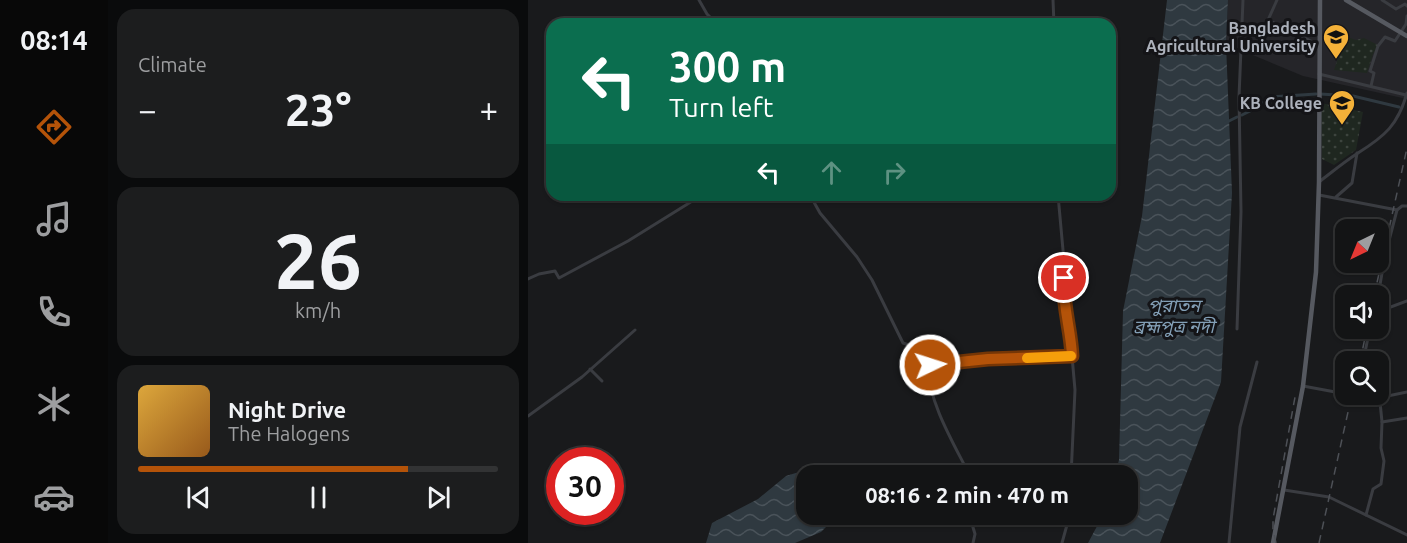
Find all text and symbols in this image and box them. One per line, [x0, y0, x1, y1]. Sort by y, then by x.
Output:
place label: Bangladesh Agricultural University [1146, 19, 1316, 55]
school or university icon: Bangladesh Agricultural University [1321, 22, 1351, 60]
text: 08:14 [20, 25, 88, 55]
icon: left [570, 42, 648, 120]
text: 300 m [669, 43, 786, 90]
text: Climate [138, 53, 207, 76]
text: 23° [285, 84, 351, 135]
school or university icon: KB College [1327, 88, 1357, 126]
text: − [138, 91, 157, 128]
text: + [479, 91, 498, 128]
text: Turn left [669, 92, 773, 122]
place label: KB College [1240, 94, 1322, 112]
icon: directions [33, 106, 75, 148]
icon: left [752, 156, 785, 189]
icon: ahead [815, 156, 848, 189]
icon: right [878, 156, 911, 189]
icon: music [33, 198, 75, 240]
text: 26 [274, 216, 362, 304]
north arrow [1335, 219, 1389, 273]
map controls [1335, 219, 1389, 405]
pin [1038, 252, 1089, 303]
icon: arrive [1047, 261, 1080, 294]
button: sound [1335, 285, 1389, 339]
icon: phone [33, 291, 75, 333]
water label: পুরাতন ব্রহ্মপুত্র নদী [1133, 295, 1218, 338]
text: km/h [295, 299, 341, 322]
position arrow [898, 333, 962, 397]
button: search [1335, 351, 1389, 405]
icon: climate [33, 383, 75, 425]
text: Night Drive [228, 397, 346, 422]
text: The Halogens [228, 422, 350, 445]
speed limit sign: 30 [546, 447, 624, 525]
icon: car [33, 476, 75, 518]
icon: previous [182, 481, 215, 514]
icon: pause [302, 481, 335, 514]
icon: next [422, 481, 455, 514]
text: 08:16 · 2 min · 470 m [865, 482, 1069, 507]

